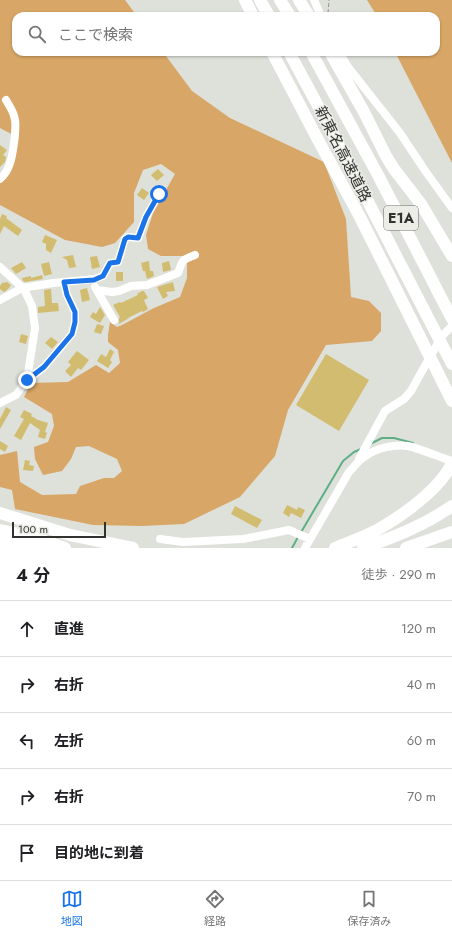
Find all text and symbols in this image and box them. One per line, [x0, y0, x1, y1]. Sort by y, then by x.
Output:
search box [12, 12, 440, 56]
icon: search [26, 23, 48, 45]
text: ここで検索 [58, 24, 133, 46]
street label: 新東名高速道路 [309, 102, 377, 206]
route start [150, 185, 168, 203]
road number: E1A [384, 206, 418, 230]
route end [18, 371, 36, 389]
scale bar [12, 520, 106, 539]
text: 100 m [18, 521, 48, 537]
text: 4 分 [16, 563, 50, 587]
text: 徒歩 · 290 m [362, 565, 436, 584]
icon: ahead [16, 618, 38, 640]
text: 直進 [54, 618, 84, 640]
text: 120 m [401, 619, 436, 638]
icon: right [16, 674, 38, 696]
text: 右折 [54, 674, 84, 696]
text: 40 m [407, 675, 436, 694]
icon: left [16, 730, 38, 752]
text: 左折 [54, 730, 84, 752]
text: 60 m [407, 731, 436, 750]
icon: right [16, 786, 38, 808]
text: 右折 [54, 786, 84, 808]
text: 70 m [407, 787, 436, 806]
icon: arrive [16, 842, 38, 864]
text: 目的地に到着 [54, 842, 144, 864]
tab: 地図 [61, 888, 83, 929]
tab: 経路 [204, 888, 226, 929]
tab: 保存済み [347, 888, 391, 929]

